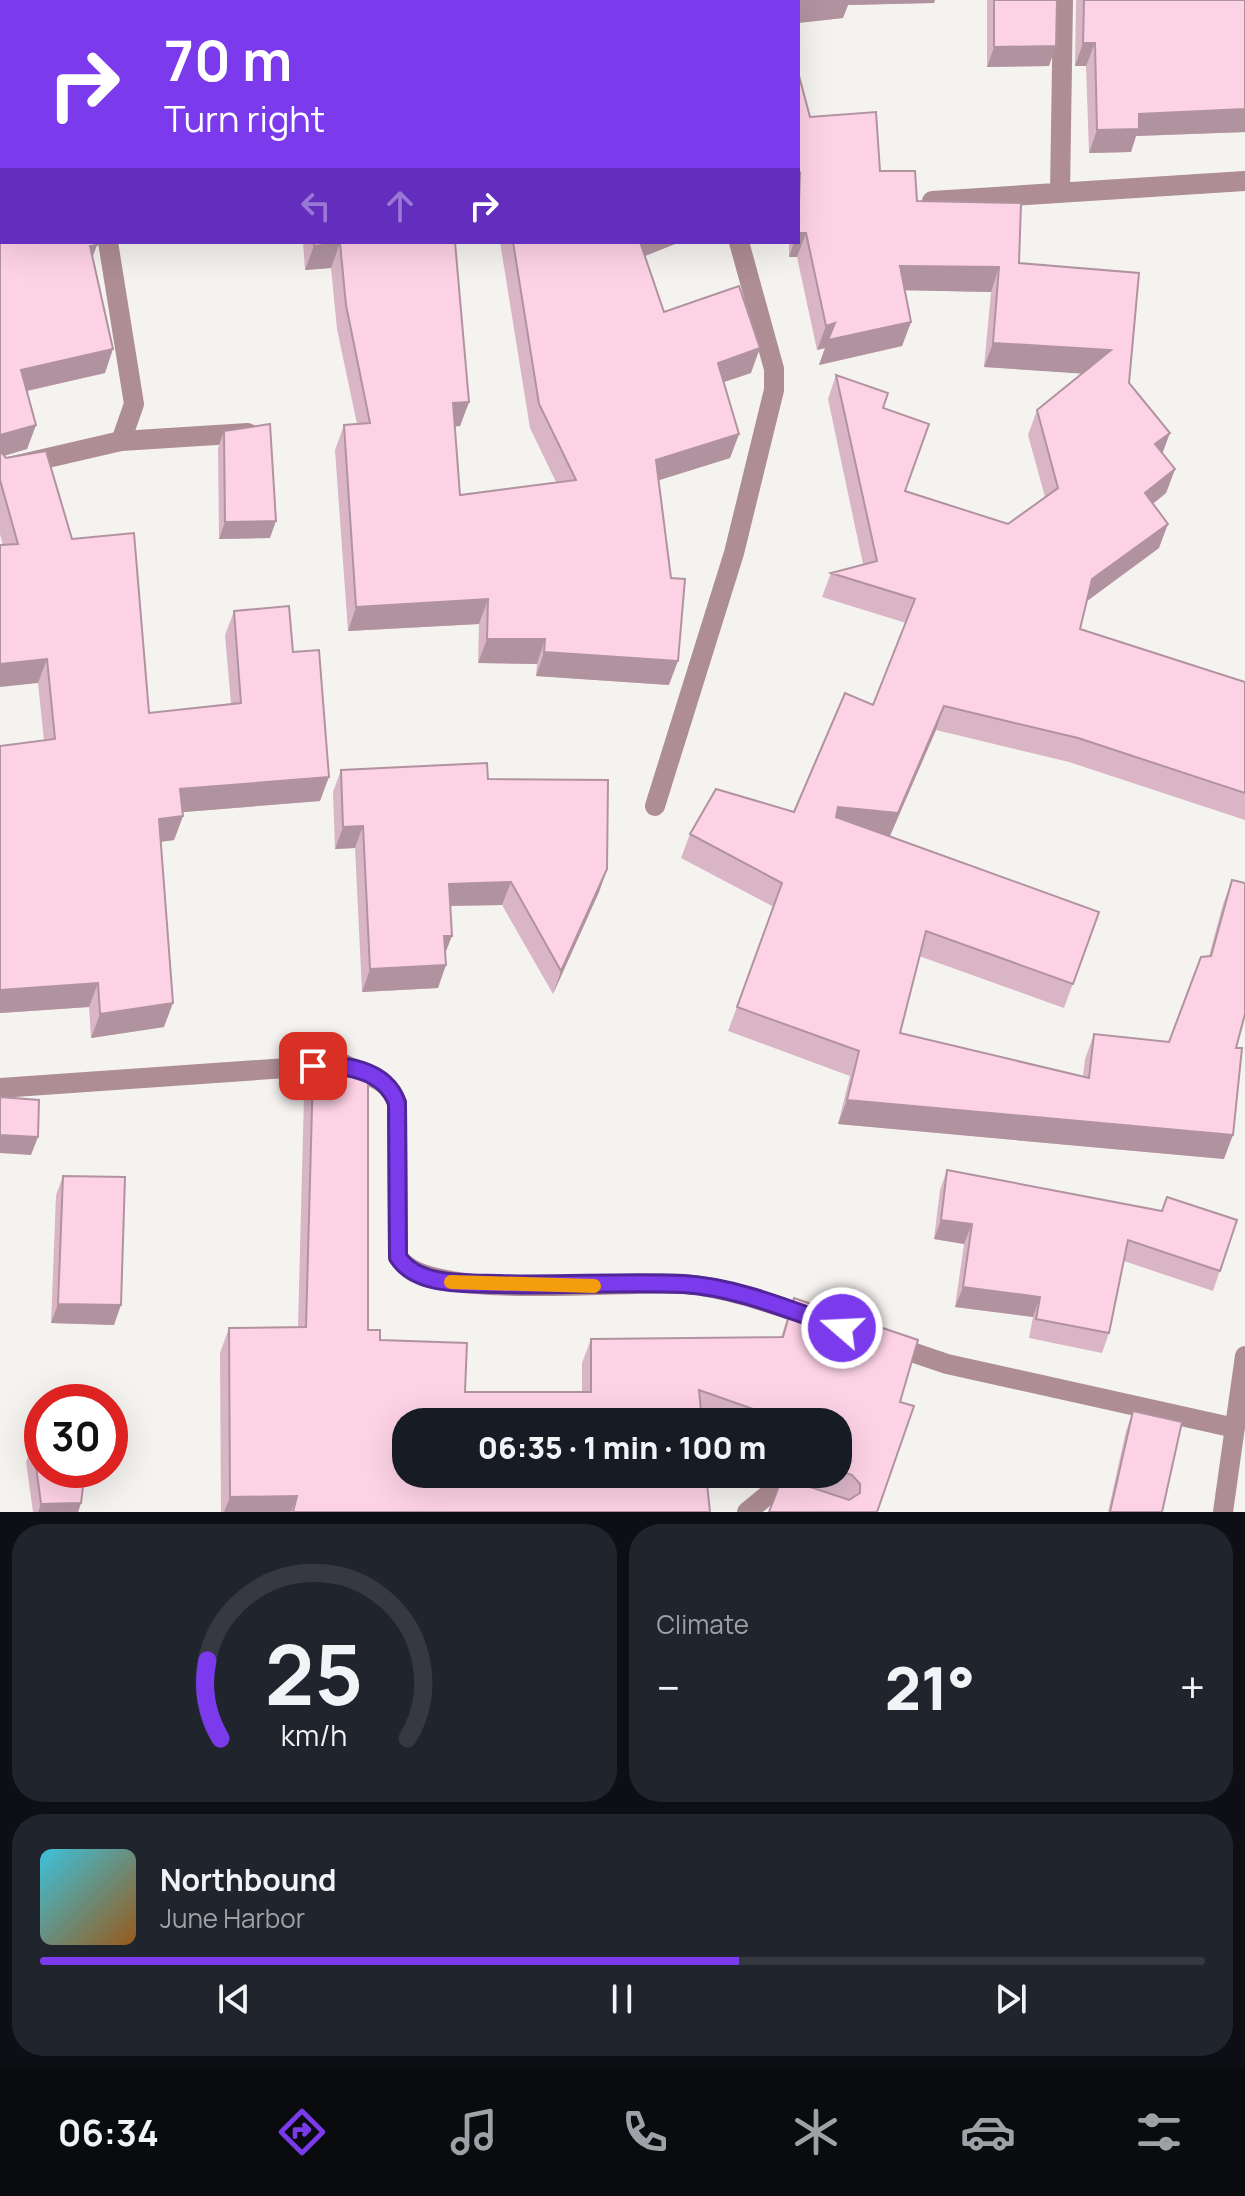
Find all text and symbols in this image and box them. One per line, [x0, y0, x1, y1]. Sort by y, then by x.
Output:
text: 70 m [164, 21, 292, 98]
icon: right [32, 32, 136, 136]
text: Turn right [164, 94, 325, 143]
icon: left [294, 184, 338, 228]
icon: ahead [378, 184, 422, 228]
icon: right [462, 184, 506, 228]
pin [279, 1032, 347, 1100]
icon: arrive [291, 1044, 335, 1088]
position arrow [800, 1286, 884, 1370]
speed limit sign: 30 [24, 1384, 128, 1488]
text: 06:35 · 1 min · 100 m [478, 1427, 766, 1468]
text: Climate [657, 1606, 749, 1642]
text: 25 [265, 1616, 363, 1730]
text: 21° [885, 1646, 975, 1728]
text: − [657, 1657, 680, 1717]
text: + [1180, 1657, 1205, 1717]
text: km/h [281, 1716, 347, 1755]
text: Northbound [160, 1859, 337, 1900]
text: June Harbor [160, 1900, 305, 1936]
icon: previous [212, 1977, 256, 2021]
icon: pause [600, 1977, 644, 2021]
icon: next [989, 1977, 1033, 2021]
icon: directions [274, 2104, 330, 2160]
icon: music [446, 2104, 502, 2160]
icon: phone [617, 2104, 673, 2160]
icon: climate [788, 2104, 844, 2160]
icon: car [960, 2104, 1016, 2160]
icon: filters [1131, 2104, 1187, 2160]
text: 06:34 [58, 2108, 159, 2157]

